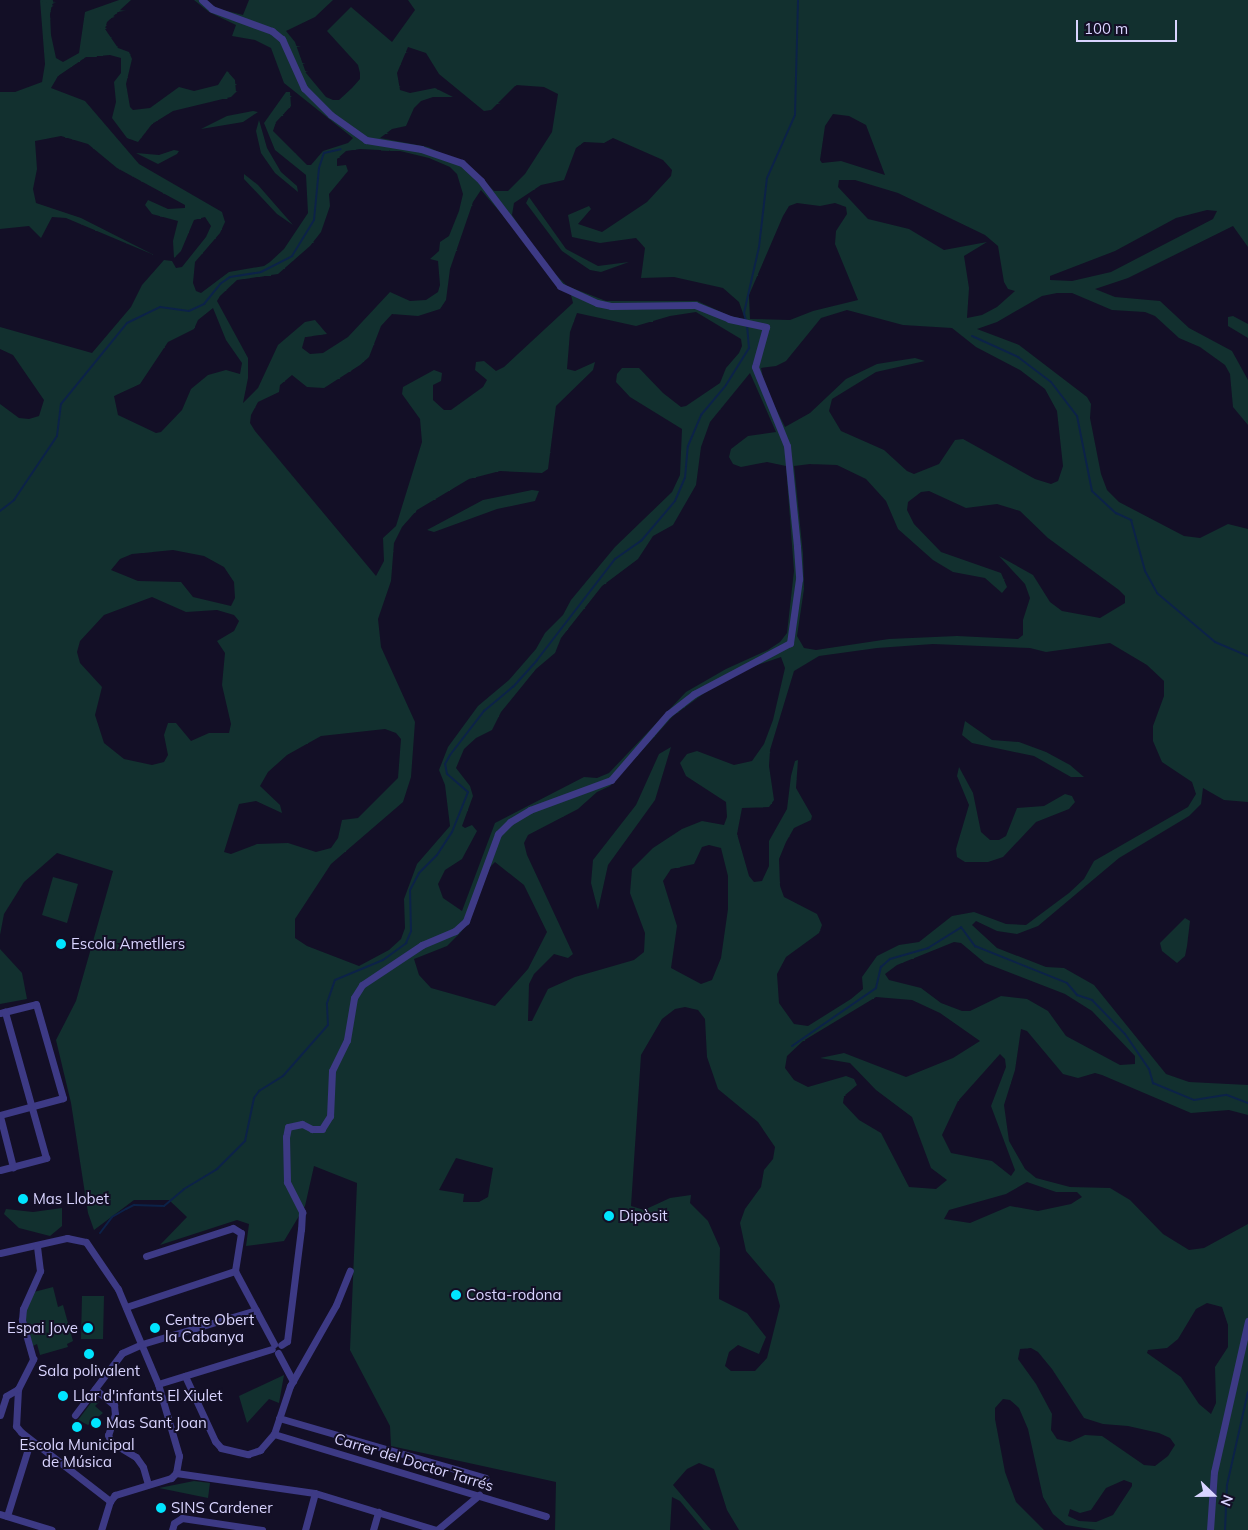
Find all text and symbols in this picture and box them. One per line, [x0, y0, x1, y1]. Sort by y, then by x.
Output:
scale bar [1078, 10, 1179, 42]
text: 100 m [1084, 19, 1128, 38]
place label: Escola Ametllers [71, 935, 185, 953]
marker: Escola Ametllers [55, 938, 67, 950]
place label: Mas Llobet [33, 1190, 109, 1208]
marker: Mas Llobet [17, 1193, 29, 1205]
place label: Dipòsit [619, 1207, 668, 1225]
marker: Dipòsit [603, 1210, 615, 1222]
place label: Costa-rodona [466, 1286, 562, 1304]
marker: Costa-rodona [450, 1289, 462, 1301]
place label: Centre Obert la Cabanya [165, 1310, 254, 1345]
place label: Espai Jove [7, 1319, 78, 1337]
marker: Espai Jove [82, 1322, 94, 1334]
marker: Centre Obert la Cabanya [149, 1322, 161, 1334]
marker: Sala polivalent [83, 1348, 95, 1360]
place label: Sala polivalent [38, 1362, 140, 1380]
place label: Llar d'infants El Xiulet [73, 1387, 222, 1405]
marker: Llar d'infants El Xiulet [57, 1390, 69, 1402]
place label: Mas Sant Joan [106, 1414, 207, 1432]
marker: Mas Sant Joan [90, 1417, 102, 1429]
marker: Escola Municipal de Música [71, 1421, 83, 1433]
street label: Carrer del Doctor Tarrés [332, 1429, 496, 1495]
place label: Escola Municipal de Música [20, 1435, 134, 1470]
north arrow [1188, 1470, 1238, 1520]
text: N [1217, 1492, 1237, 1509]
place label: SINS Cardener [171, 1499, 273, 1517]
marker: SINS Cardener [155, 1502, 167, 1514]

